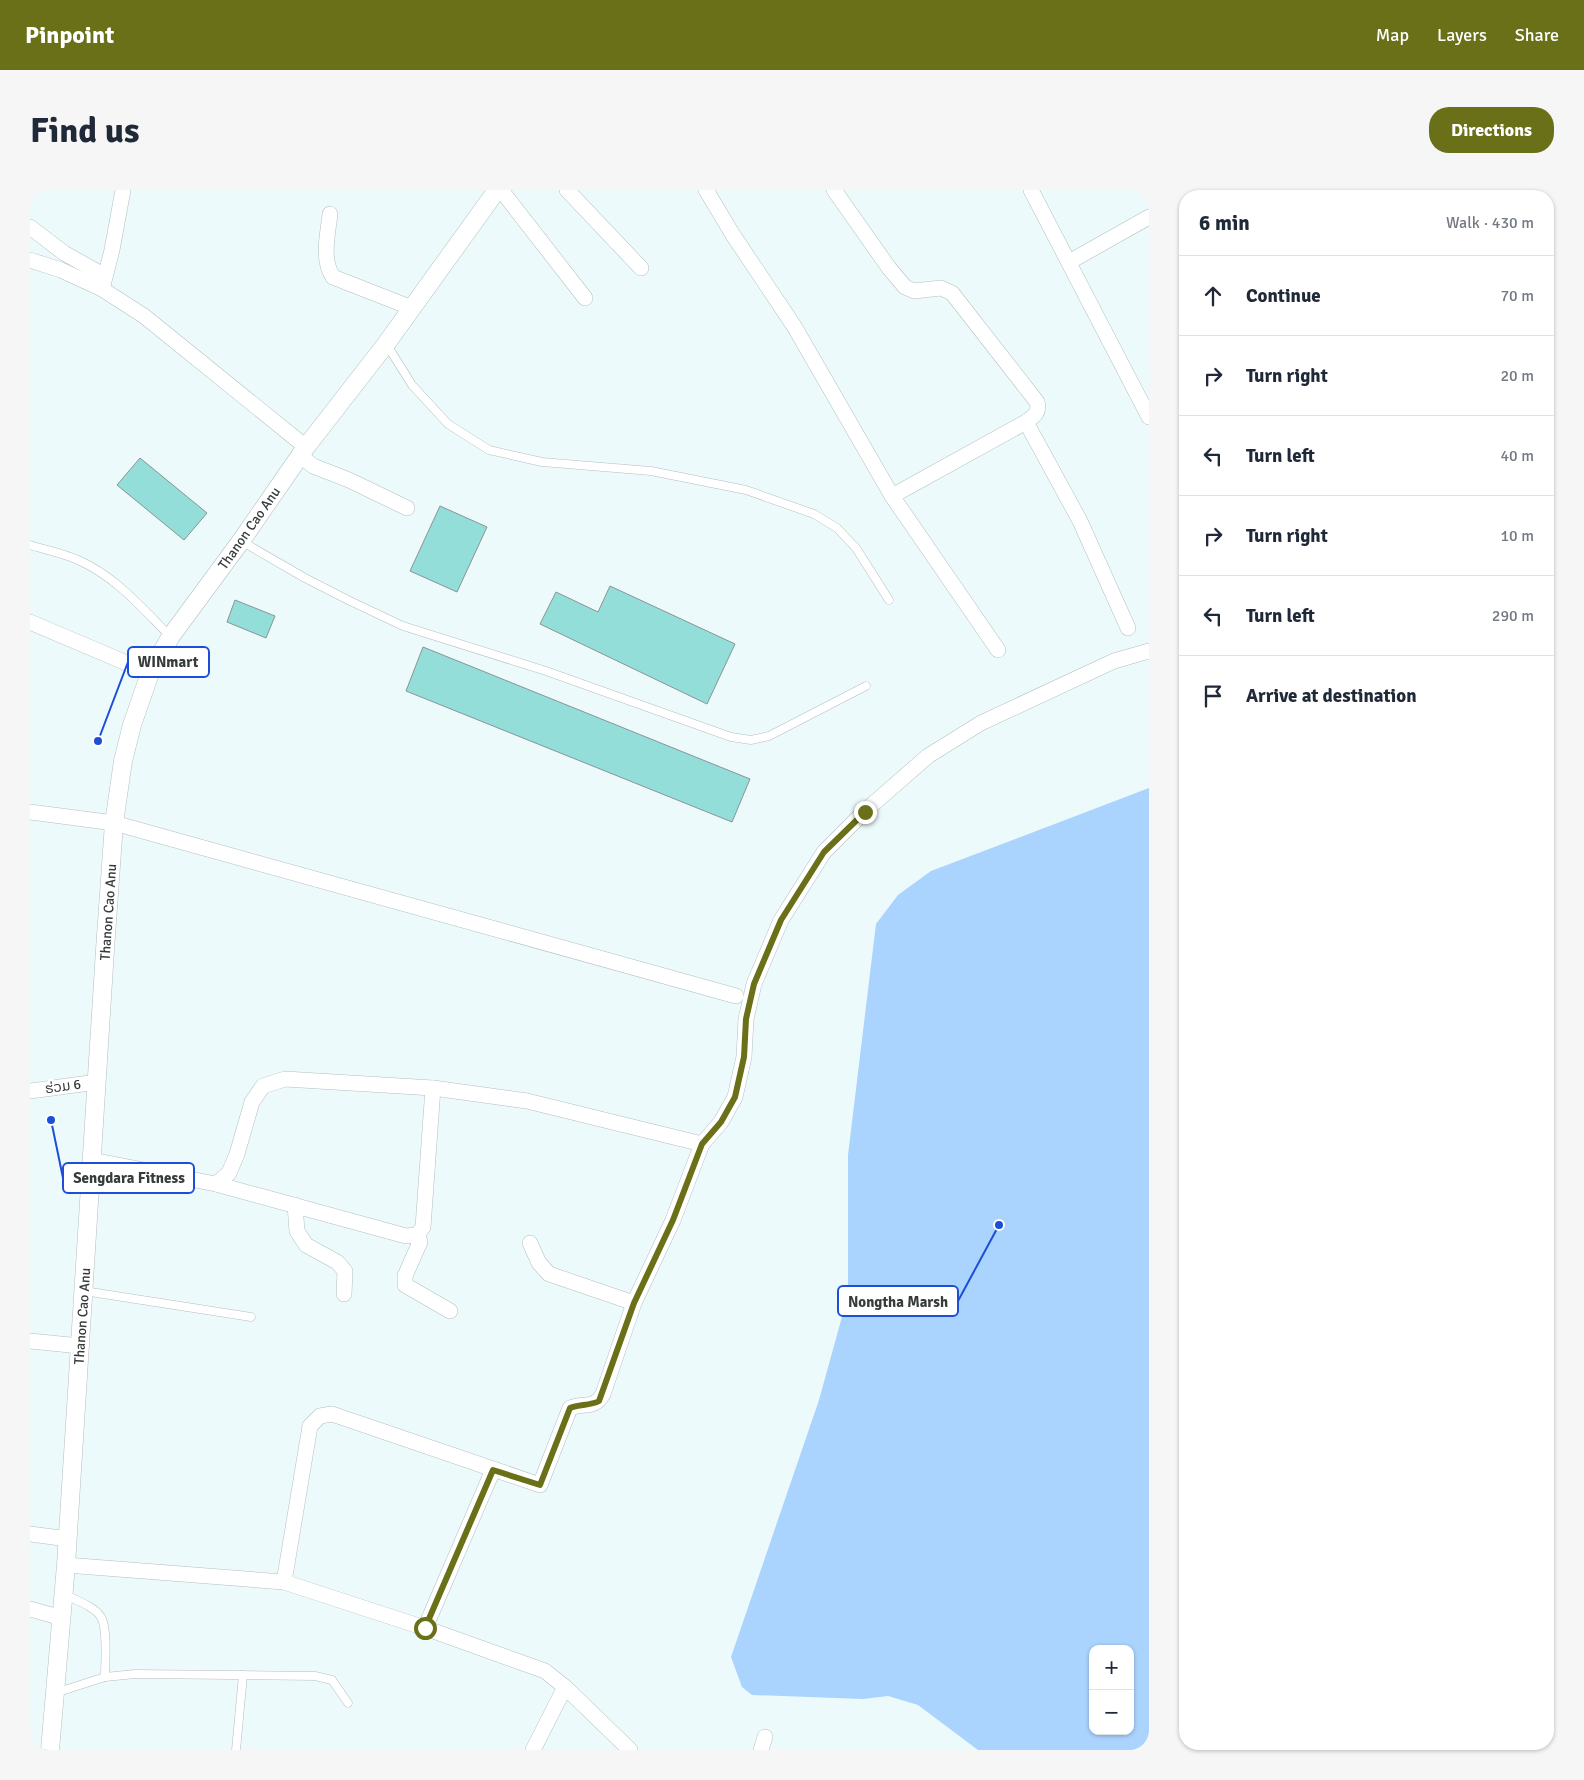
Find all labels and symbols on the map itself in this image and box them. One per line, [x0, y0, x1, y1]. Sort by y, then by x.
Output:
street label: Thanon Cao Anu [215, 484, 284, 573]
callout: WINmart [128, 647, 209, 677]
text: WINmart [138, 653, 199, 671]
route end [854, 801, 877, 824]
street label: Thanon Cao Anu [97, 863, 120, 961]
street label: ຮ່ວມ 6 [44, 1076, 82, 1097]
callout: Sengdara Fitness [63, 1163, 194, 1193]
text: Sengdara Fitness [73, 1169, 185, 1187]
street label: Thanon Cao Anu [71, 1267, 94, 1365]
callout: Nongtha Marsh [838, 1286, 958, 1316]
text: Nongtha Marsh [848, 1293, 948, 1311]
route start [414, 1617, 437, 1640]

